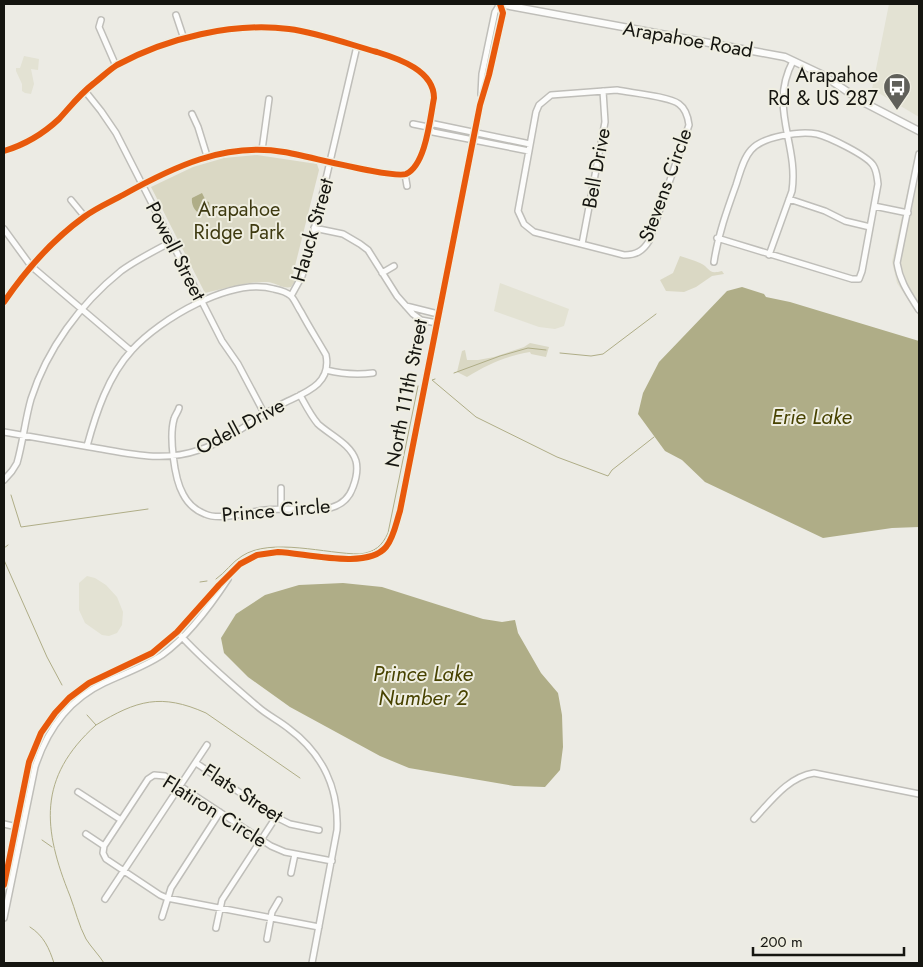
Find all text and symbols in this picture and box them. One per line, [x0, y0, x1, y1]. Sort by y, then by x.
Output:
street label: Arapahoe Road [621, 14, 755, 65]
place label: Arapahoe Rd & US 287 [768, 61, 878, 113]
bus stop icon: Arapahoe Rd & US 287 [882, 72, 912, 111]
street label: Stevens Circle [631, 124, 699, 246]
street label: Bell Drive [575, 126, 618, 211]
street label: Hauck Street [284, 175, 341, 285]
park label: Arapahoe Ridge Park [193, 195, 285, 247]
street label: Powell Street [138, 197, 213, 306]
street label: North 111th Street [378, 316, 435, 470]
street label: Odell Drive [191, 391, 290, 462]
water label: Erie Lake [772, 402, 853, 432]
street label: Prince Circle [221, 491, 332, 530]
water label: Prince Lake Number 2 [373, 659, 474, 713]
street label: Flats Street [197, 757, 289, 830]
street label: Flatiron Circle [157, 768, 273, 855]
scale bar [753, 924, 904, 956]
text: 200 m [760, 931, 803, 953]

